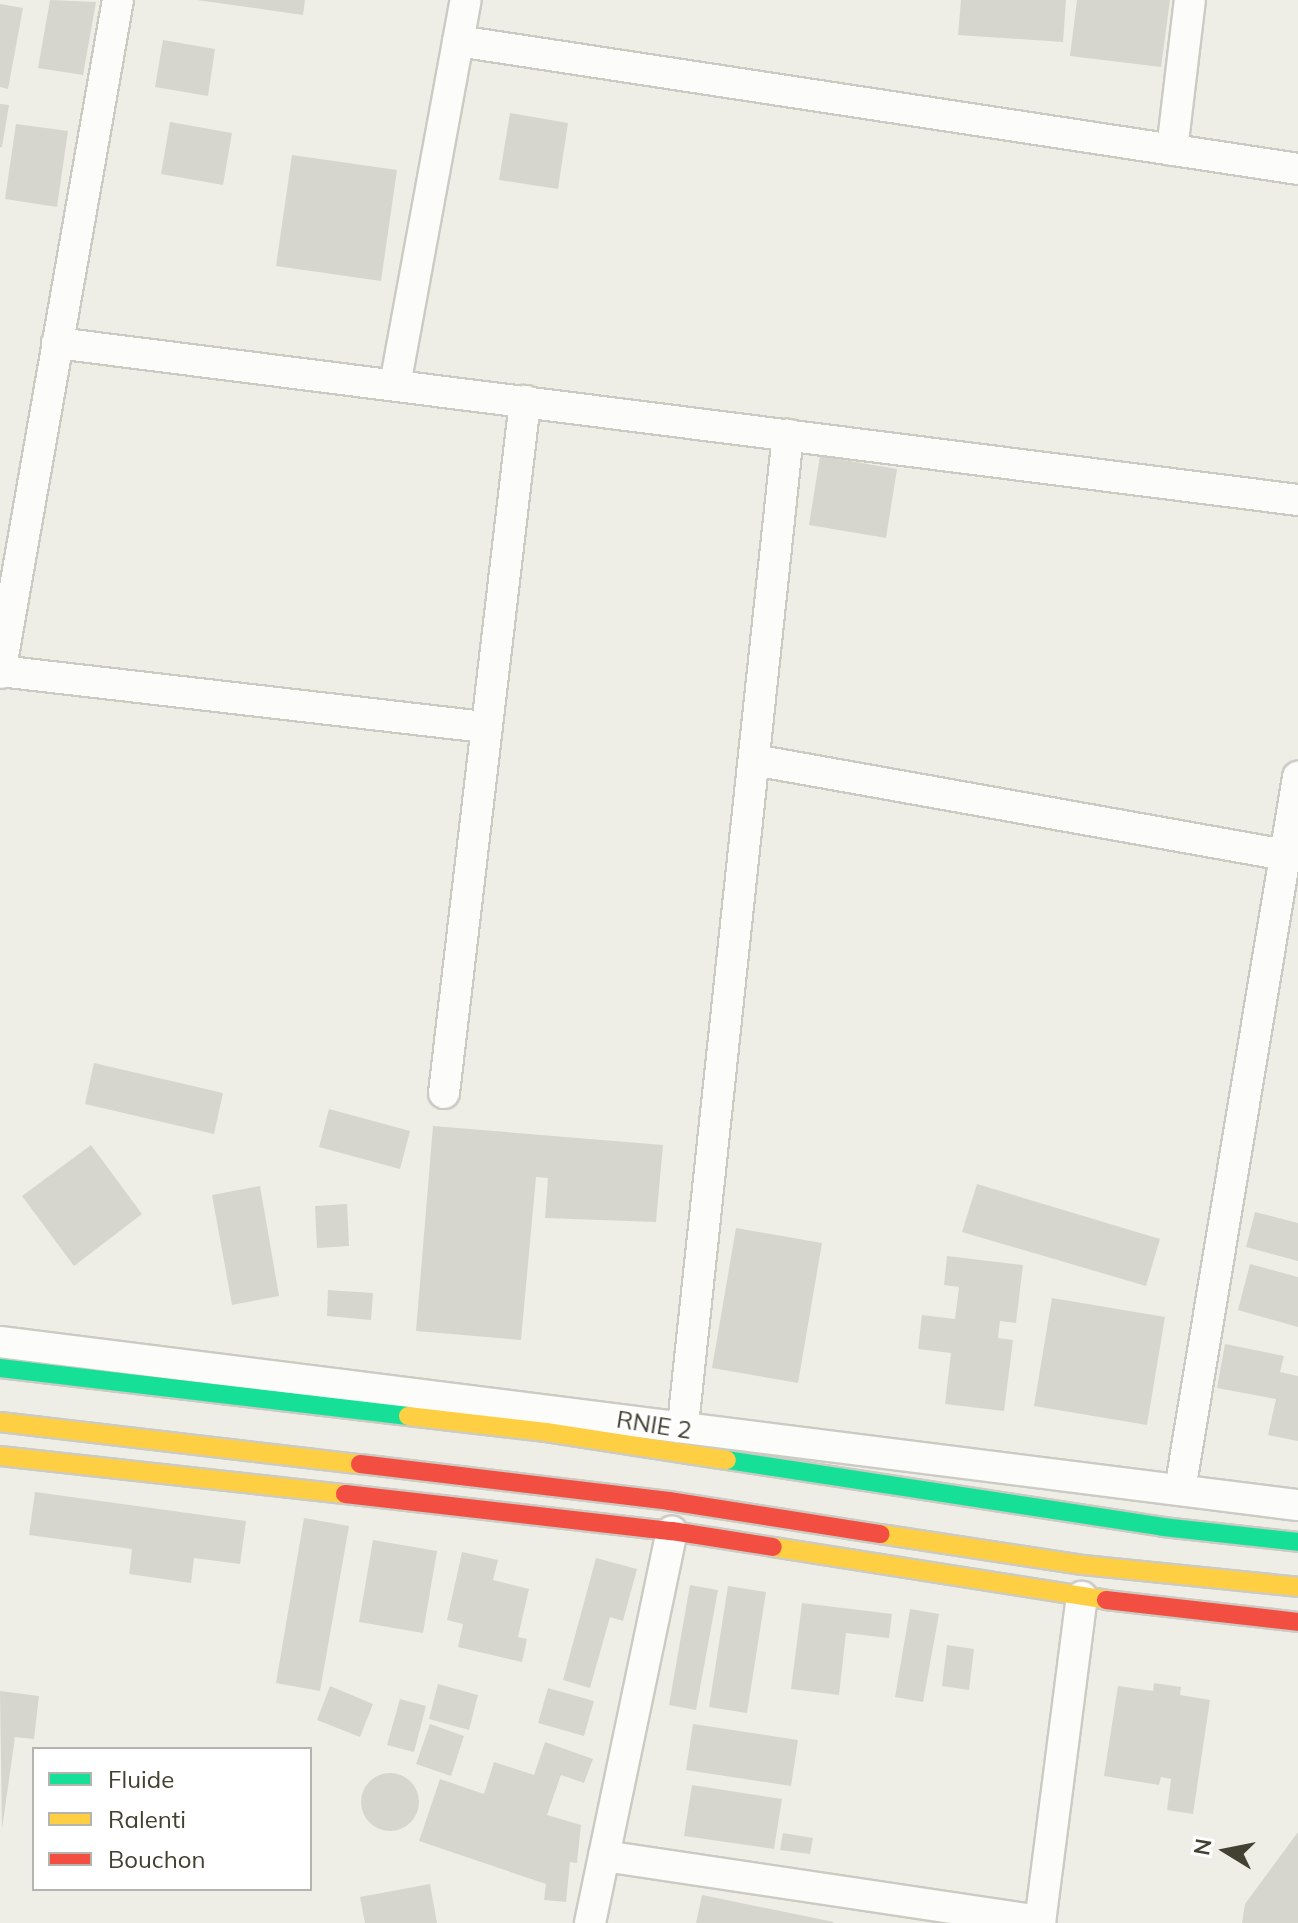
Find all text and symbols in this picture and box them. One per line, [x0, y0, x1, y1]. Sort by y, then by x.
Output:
street label: RNIE 2 [614, 1405, 694, 1445]
legend [32, 1747, 312, 1891]
text: Fluide [108, 1764, 174, 1794]
text: Ralenti [108, 1804, 186, 1834]
north arrow [1186, 1811, 1266, 1891]
text: N [1187, 1836, 1218, 1857]
text: Bouchon [108, 1844, 206, 1874]

